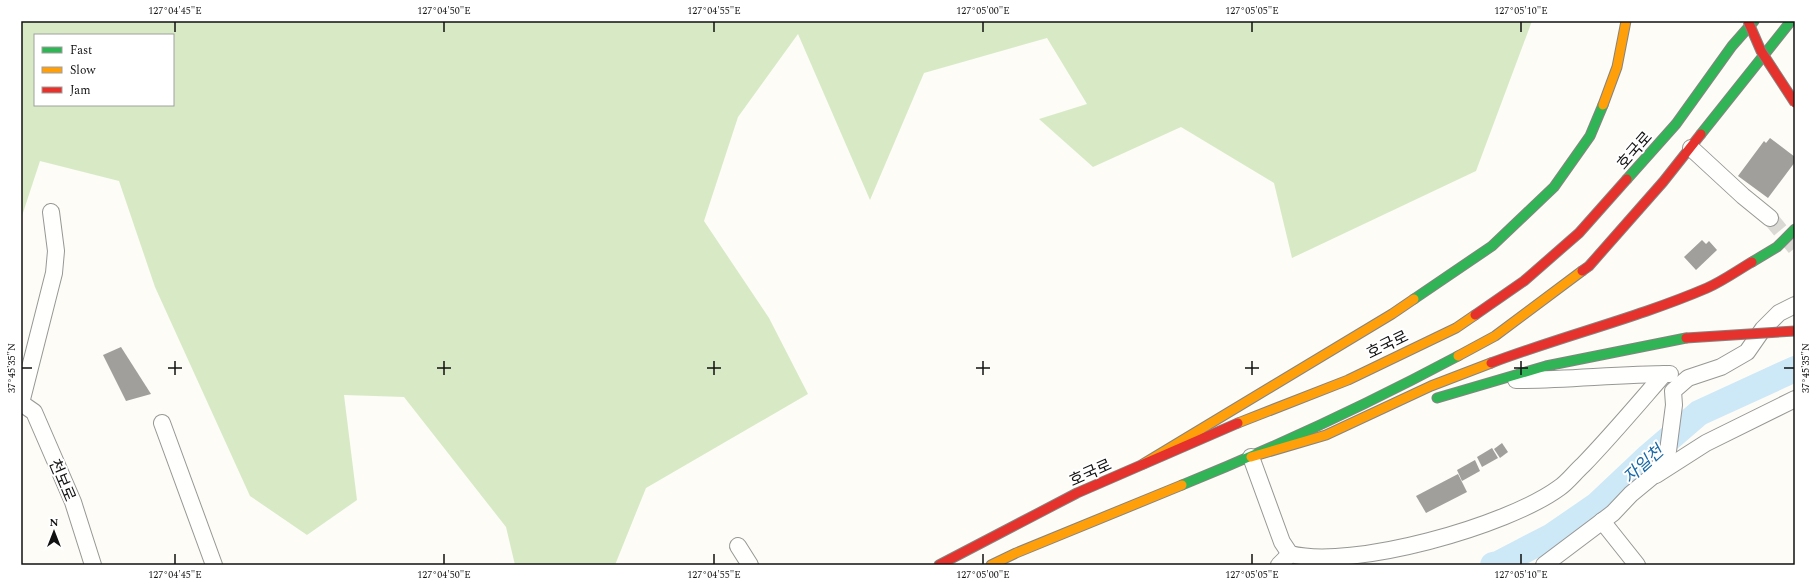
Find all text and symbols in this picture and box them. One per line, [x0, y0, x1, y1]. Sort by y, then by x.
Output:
text: 127°04'45"E [148, 3, 202, 19]
text: 127°04'50"E [417, 3, 471, 19]
text: 127°04'55"E [687, 3, 741, 19]
text: 127°05'00"E [956, 3, 1010, 19]
text: 127°05'05"E [1225, 3, 1279, 19]
text: 127°05'10"E [1494, 3, 1548, 19]
legend [34, 34, 174, 106]
text: Fast [70, 41, 92, 60]
text: Slow [70, 61, 96, 80]
text: Jam [70, 81, 91, 100]
street label: 호국로 [1611, 126, 1658, 175]
street label: 호국로 [1362, 324, 1413, 365]
text: 37°45'35"N [4, 343, 20, 393]
text: 37°45'35"N [1798, 343, 1814, 393]
water label: 자일천 [1618, 438, 1672, 490]
street label: 호국로 [1065, 453, 1116, 493]
street label: 천보로 [42, 455, 82, 506]
north arrow [34, 512, 74, 552]
text: N [50, 514, 59, 531]
text: 127°04'45"E [148, 567, 202, 583]
text: 127°04'50"E [417, 567, 471, 583]
text: 127°04'55"E [687, 567, 741, 583]
text: 127°05'00"E [956, 567, 1010, 583]
text: 127°05'05"E [1225, 567, 1279, 583]
text: 127°05'10"E [1494, 567, 1548, 583]

